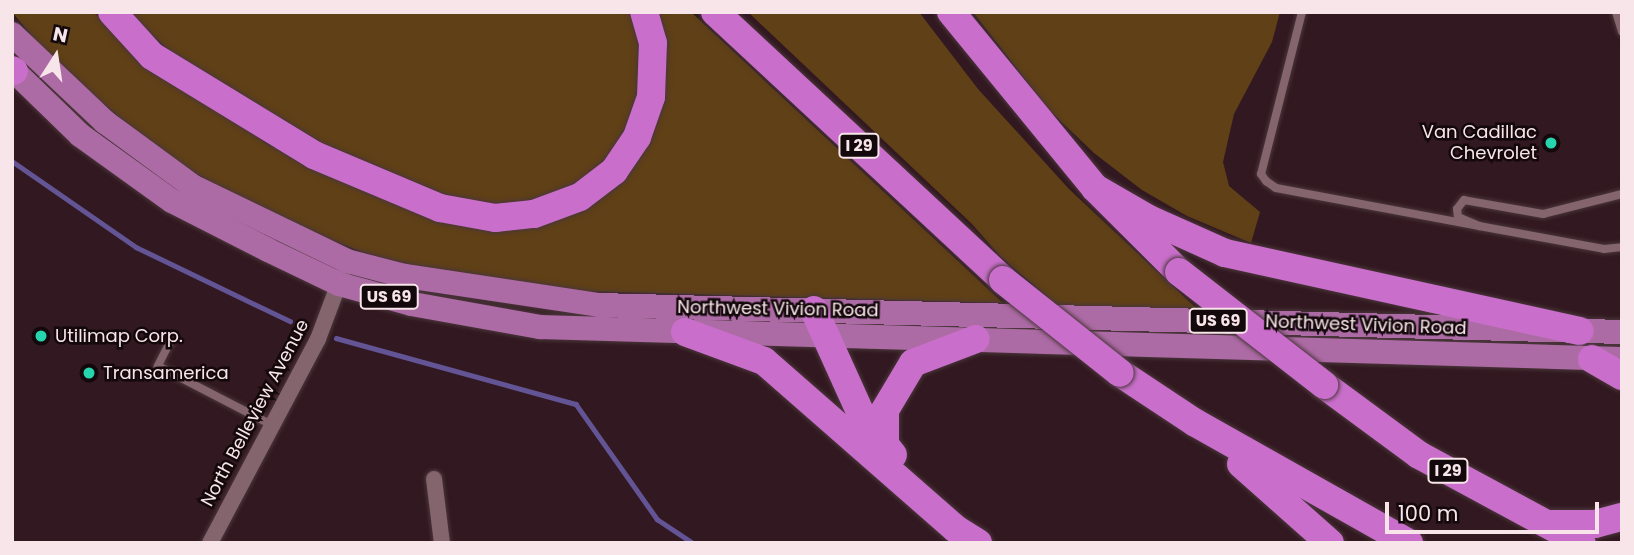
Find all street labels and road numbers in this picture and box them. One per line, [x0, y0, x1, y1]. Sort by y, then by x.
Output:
road number: I 29 [838, 134, 880, 158]
road number: US 69 [359, 284, 419, 310]
street label: Northwest Vivion Road [677, 296, 879, 322]
road number: US 69 [1188, 308, 1248, 334]
street label: Northwest Vivion Road [1265, 311, 1467, 339]
street label: North Belleview Avenue [196, 316, 314, 510]
road number: I 29 [1427, 458, 1469, 484]

